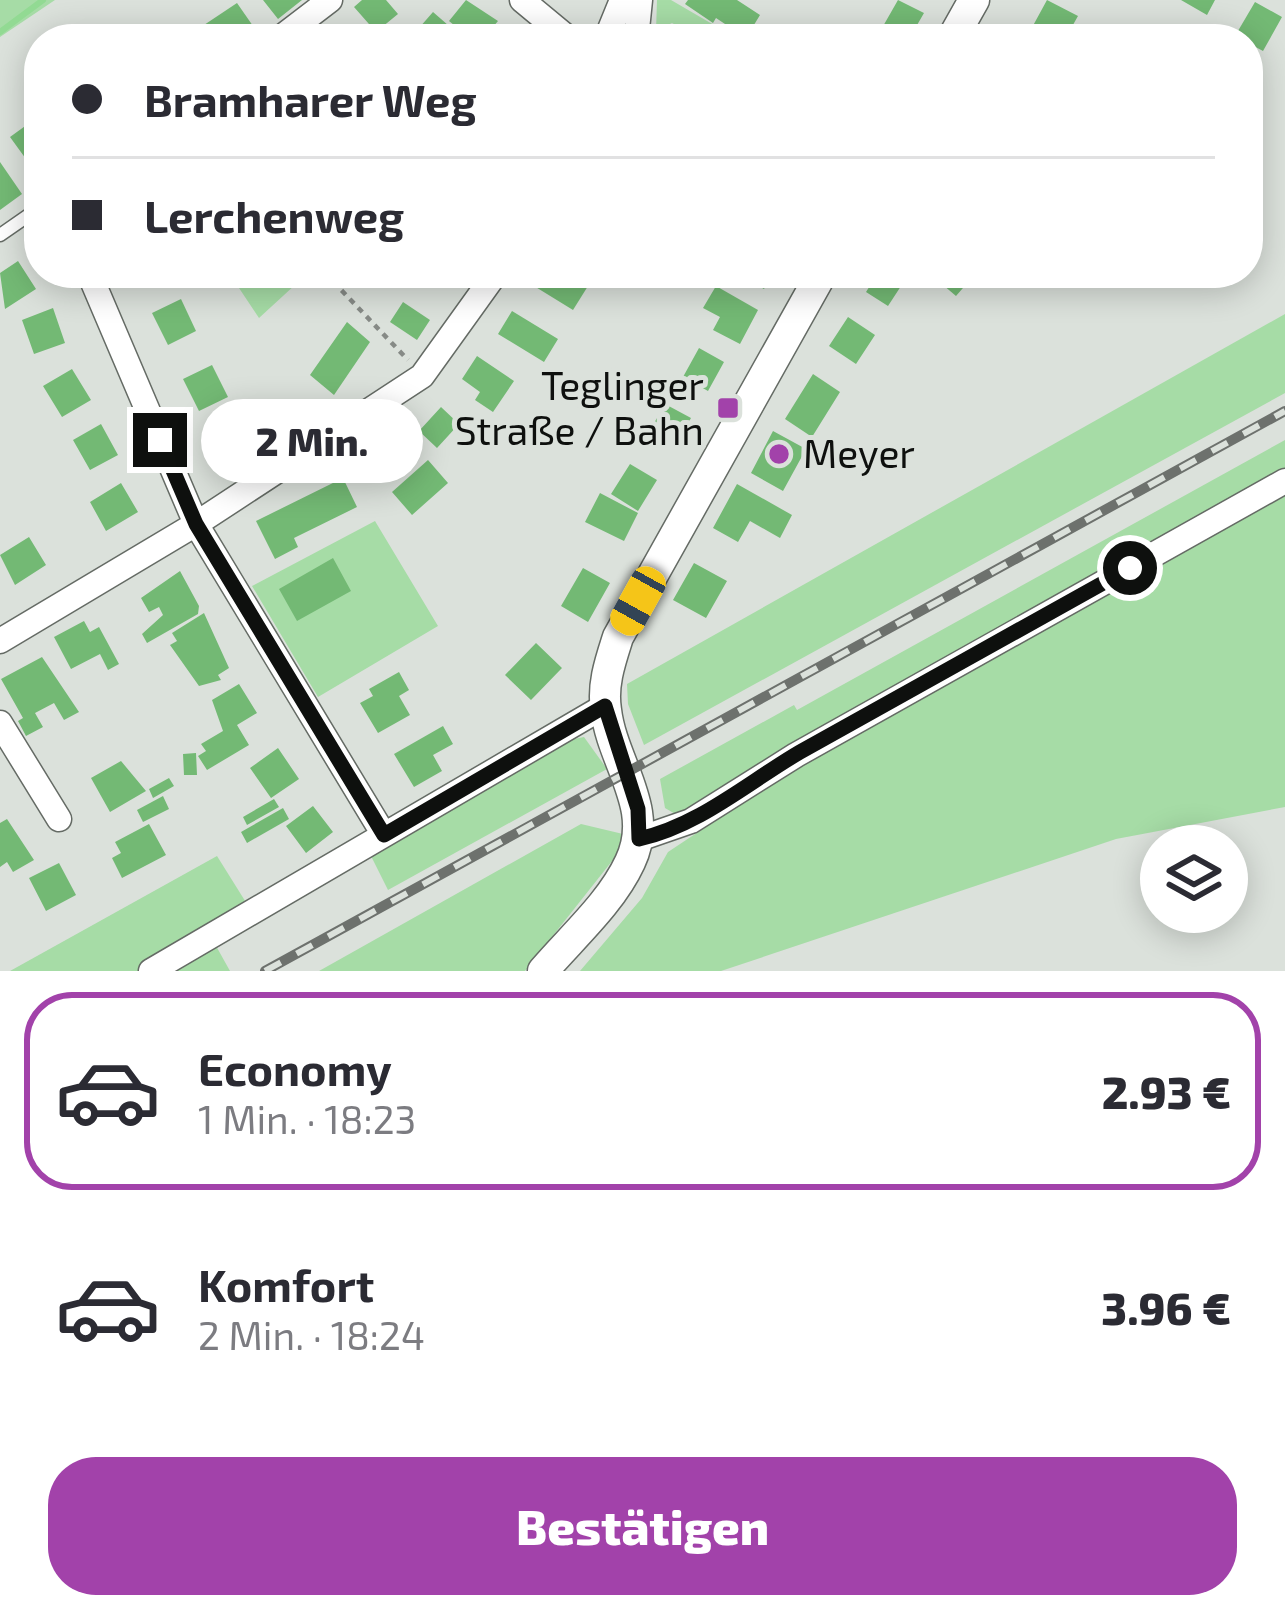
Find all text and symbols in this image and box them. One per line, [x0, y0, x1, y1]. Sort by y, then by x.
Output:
text: Bramharer Weg [144, 72, 477, 126]
text: Lerchenweg [144, 188, 404, 242]
place label: Teglinger Straße / Bahn [455, 361, 704, 453]
marker: Teglinger Straße / Bahn [715, 395, 741, 421]
callout: 2 Min. [202, 398, 424, 482]
route end [133, 413, 187, 467]
text: 2 Min. [256, 417, 368, 464]
place label: Meyer [803, 429, 915, 476]
marker: Meyer [766, 441, 792, 467]
route start [1103, 541, 1157, 595]
car [605, 561, 671, 641]
map controls [1140, 825, 1248, 933]
button: layers [1140, 825, 1248, 933]
icon: car [54, 1037, 162, 1145]
text: Economy [198, 1041, 392, 1095]
text: 2.93 € [1102, 1064, 1231, 1118]
text: 1 Min. · 18:23 [198, 1095, 416, 1142]
icon: car [54, 1253, 162, 1361]
text: Komfort [198, 1257, 374, 1311]
text: 3.96 € [1101, 1280, 1231, 1334]
text: 2 Min. · 18:24 [198, 1311, 425, 1358]
button: Bestätigen [48, 1457, 1237, 1595]

